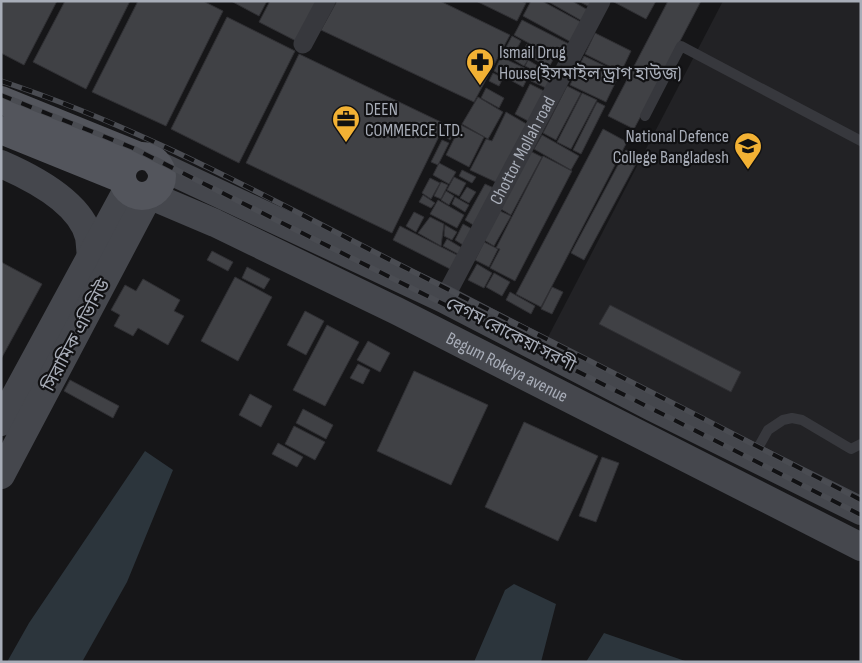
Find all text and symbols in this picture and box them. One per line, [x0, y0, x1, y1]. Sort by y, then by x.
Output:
place label: Ismail Drug House(ইসমাইল ড্রাগ হাউজ) [499, 42, 681, 84]
pharmacy icon: Ismail Drug House(ইসমাইল ড্রাগ হাউজ) [465, 47, 495, 86]
street label: Chottor Mollah road [486, 93, 560, 208]
place label: DEEN COMMERCE LTD. [365, 99, 463, 141]
office icon: DEEN COMMERCE LTD. [331, 104, 361, 143]
place label: National Defence College Bangladesh [613, 126, 729, 168]
school or university icon: National Defence College Bangladesh [733, 131, 763, 170]
street label: সিরামিক এভিনিউ [38, 276, 115, 396]
street label: বেগম রোকেয়া সরণী [442, 293, 579, 376]
street label: Begum Rokeya avenue [442, 328, 571, 407]

